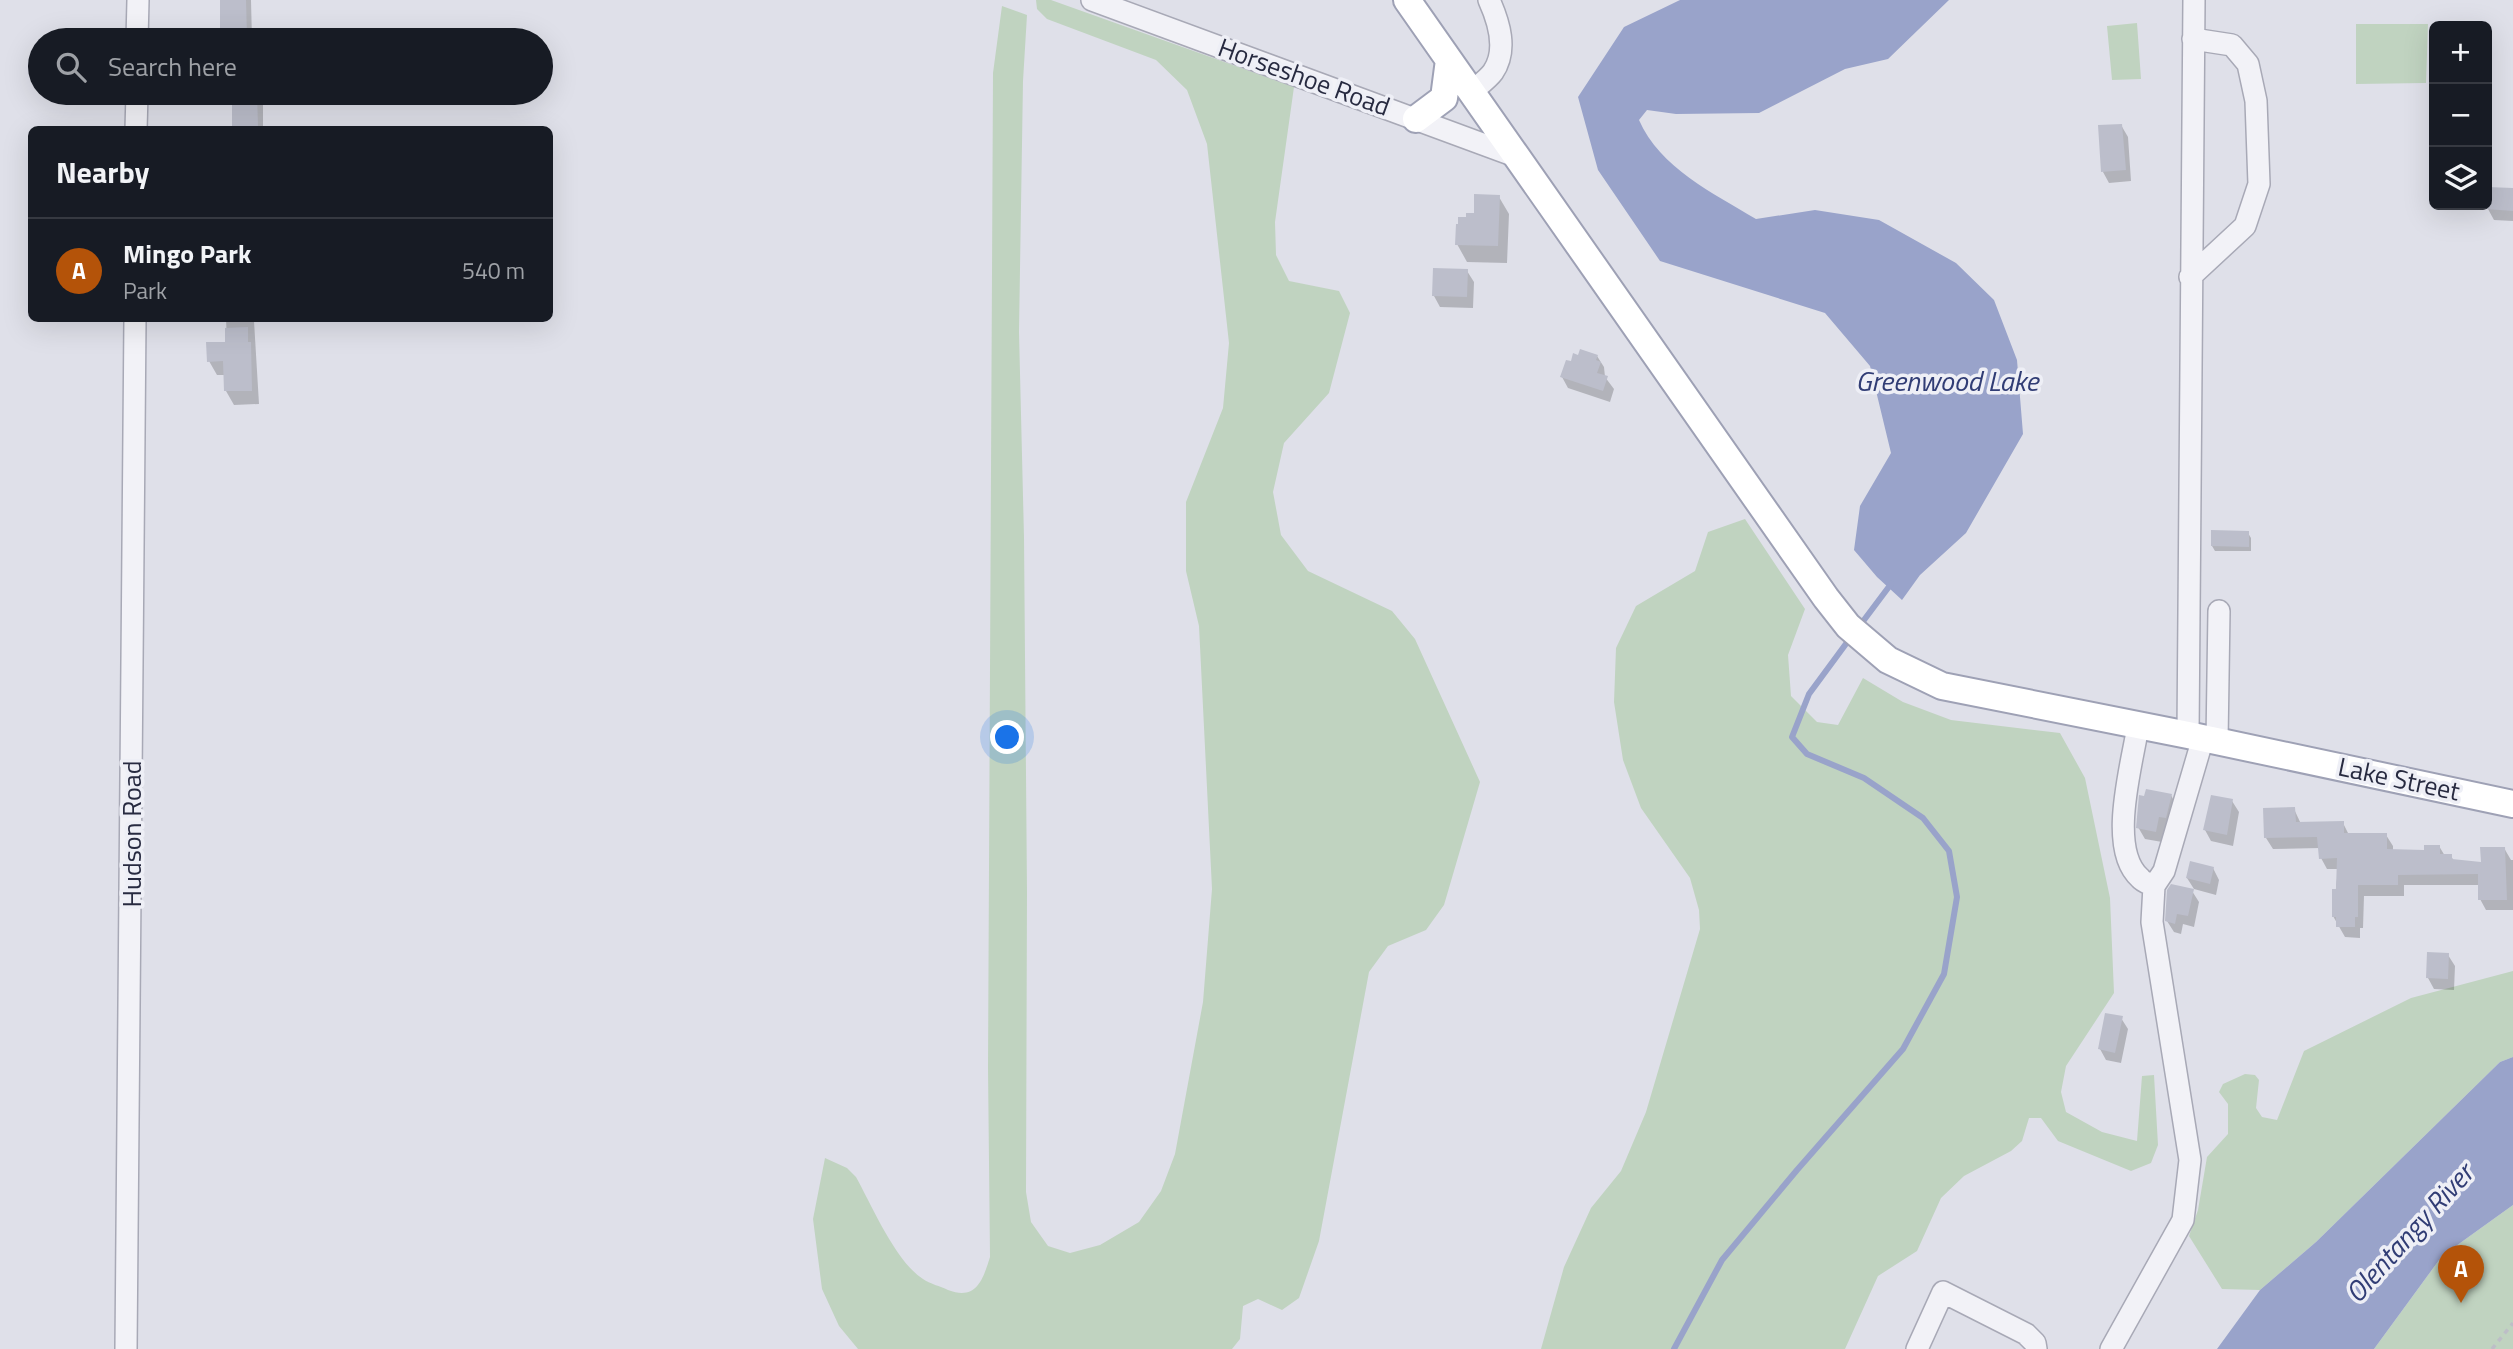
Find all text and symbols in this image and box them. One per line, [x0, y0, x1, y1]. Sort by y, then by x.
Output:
map controls [2429, 21, 2492, 210]
button: + [2429, 21, 2492, 84]
street label: Horseshoe Road [1213, 27, 1396, 126]
search box [28, 28, 553, 105]
text: Search here [108, 47, 237, 86]
icon: search [52, 48, 90, 86]
button: − [2429, 84, 2492, 147]
button: layers [2429, 147, 2492, 210]
text: Nearby [56, 149, 149, 195]
text: Mingo Park [123, 234, 251, 273]
text: A [72, 253, 86, 288]
text: 540 m [462, 253, 525, 288]
text: Park [123, 273, 167, 308]
water label: Greenwood Lake [1855, 359, 2041, 402]
your location [990, 720, 1024, 754]
street label: Lake Street [2335, 747, 2464, 810]
street label: Hudson Road [112, 761, 151, 907]
water label: Olentangy River [2334, 1151, 2485, 1312]
pin: A [2438, 1245, 2484, 1303]

